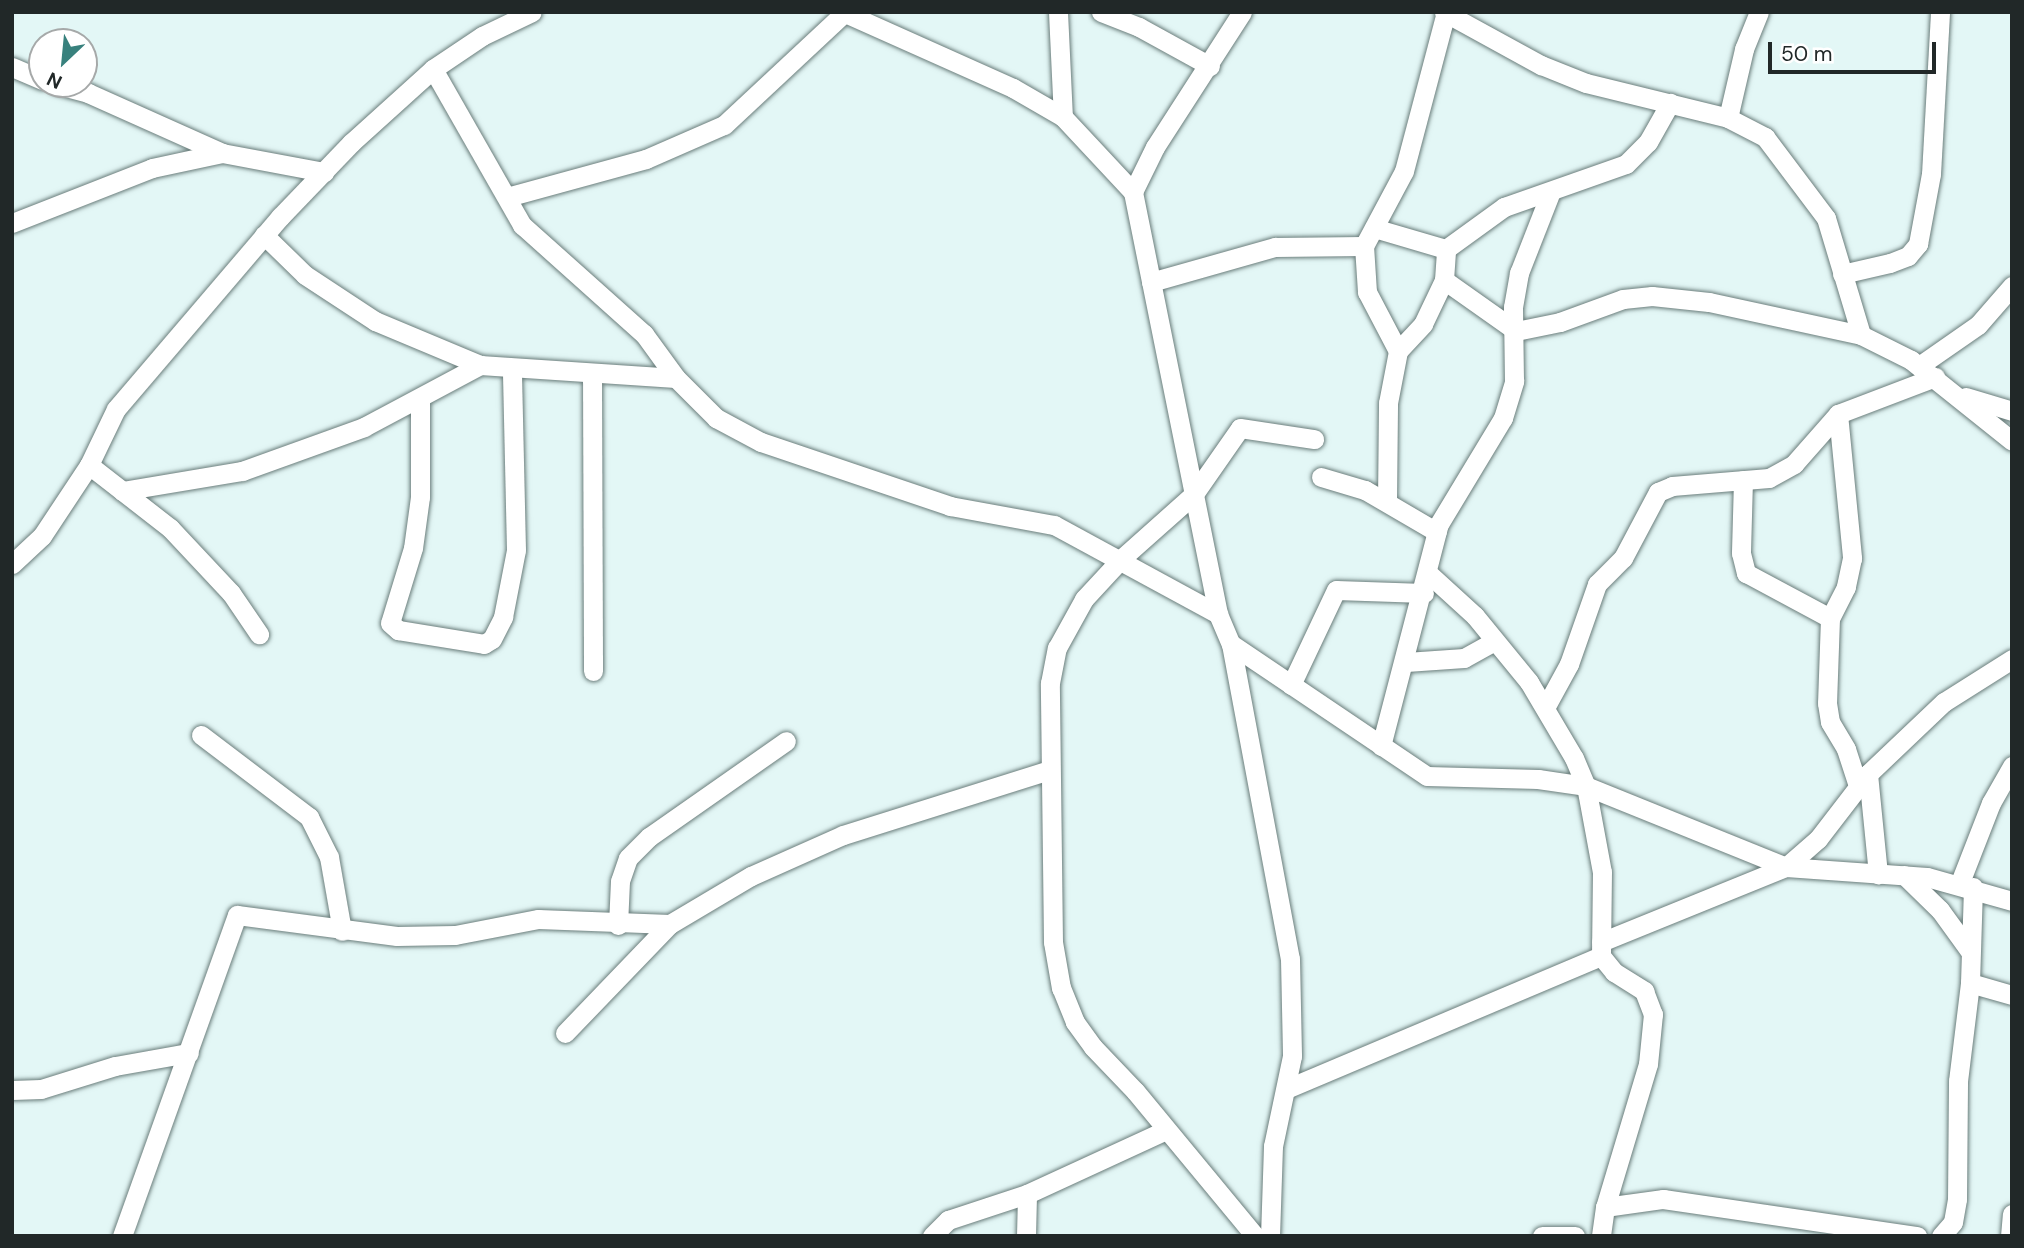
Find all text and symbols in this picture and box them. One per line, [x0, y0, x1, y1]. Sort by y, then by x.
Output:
north arrow [28, 28, 98, 98]
scale bar [1772, 28, 1940, 72]
text: 50 m [1781, 40, 1832, 68]
text: N [43, 66, 66, 95]

